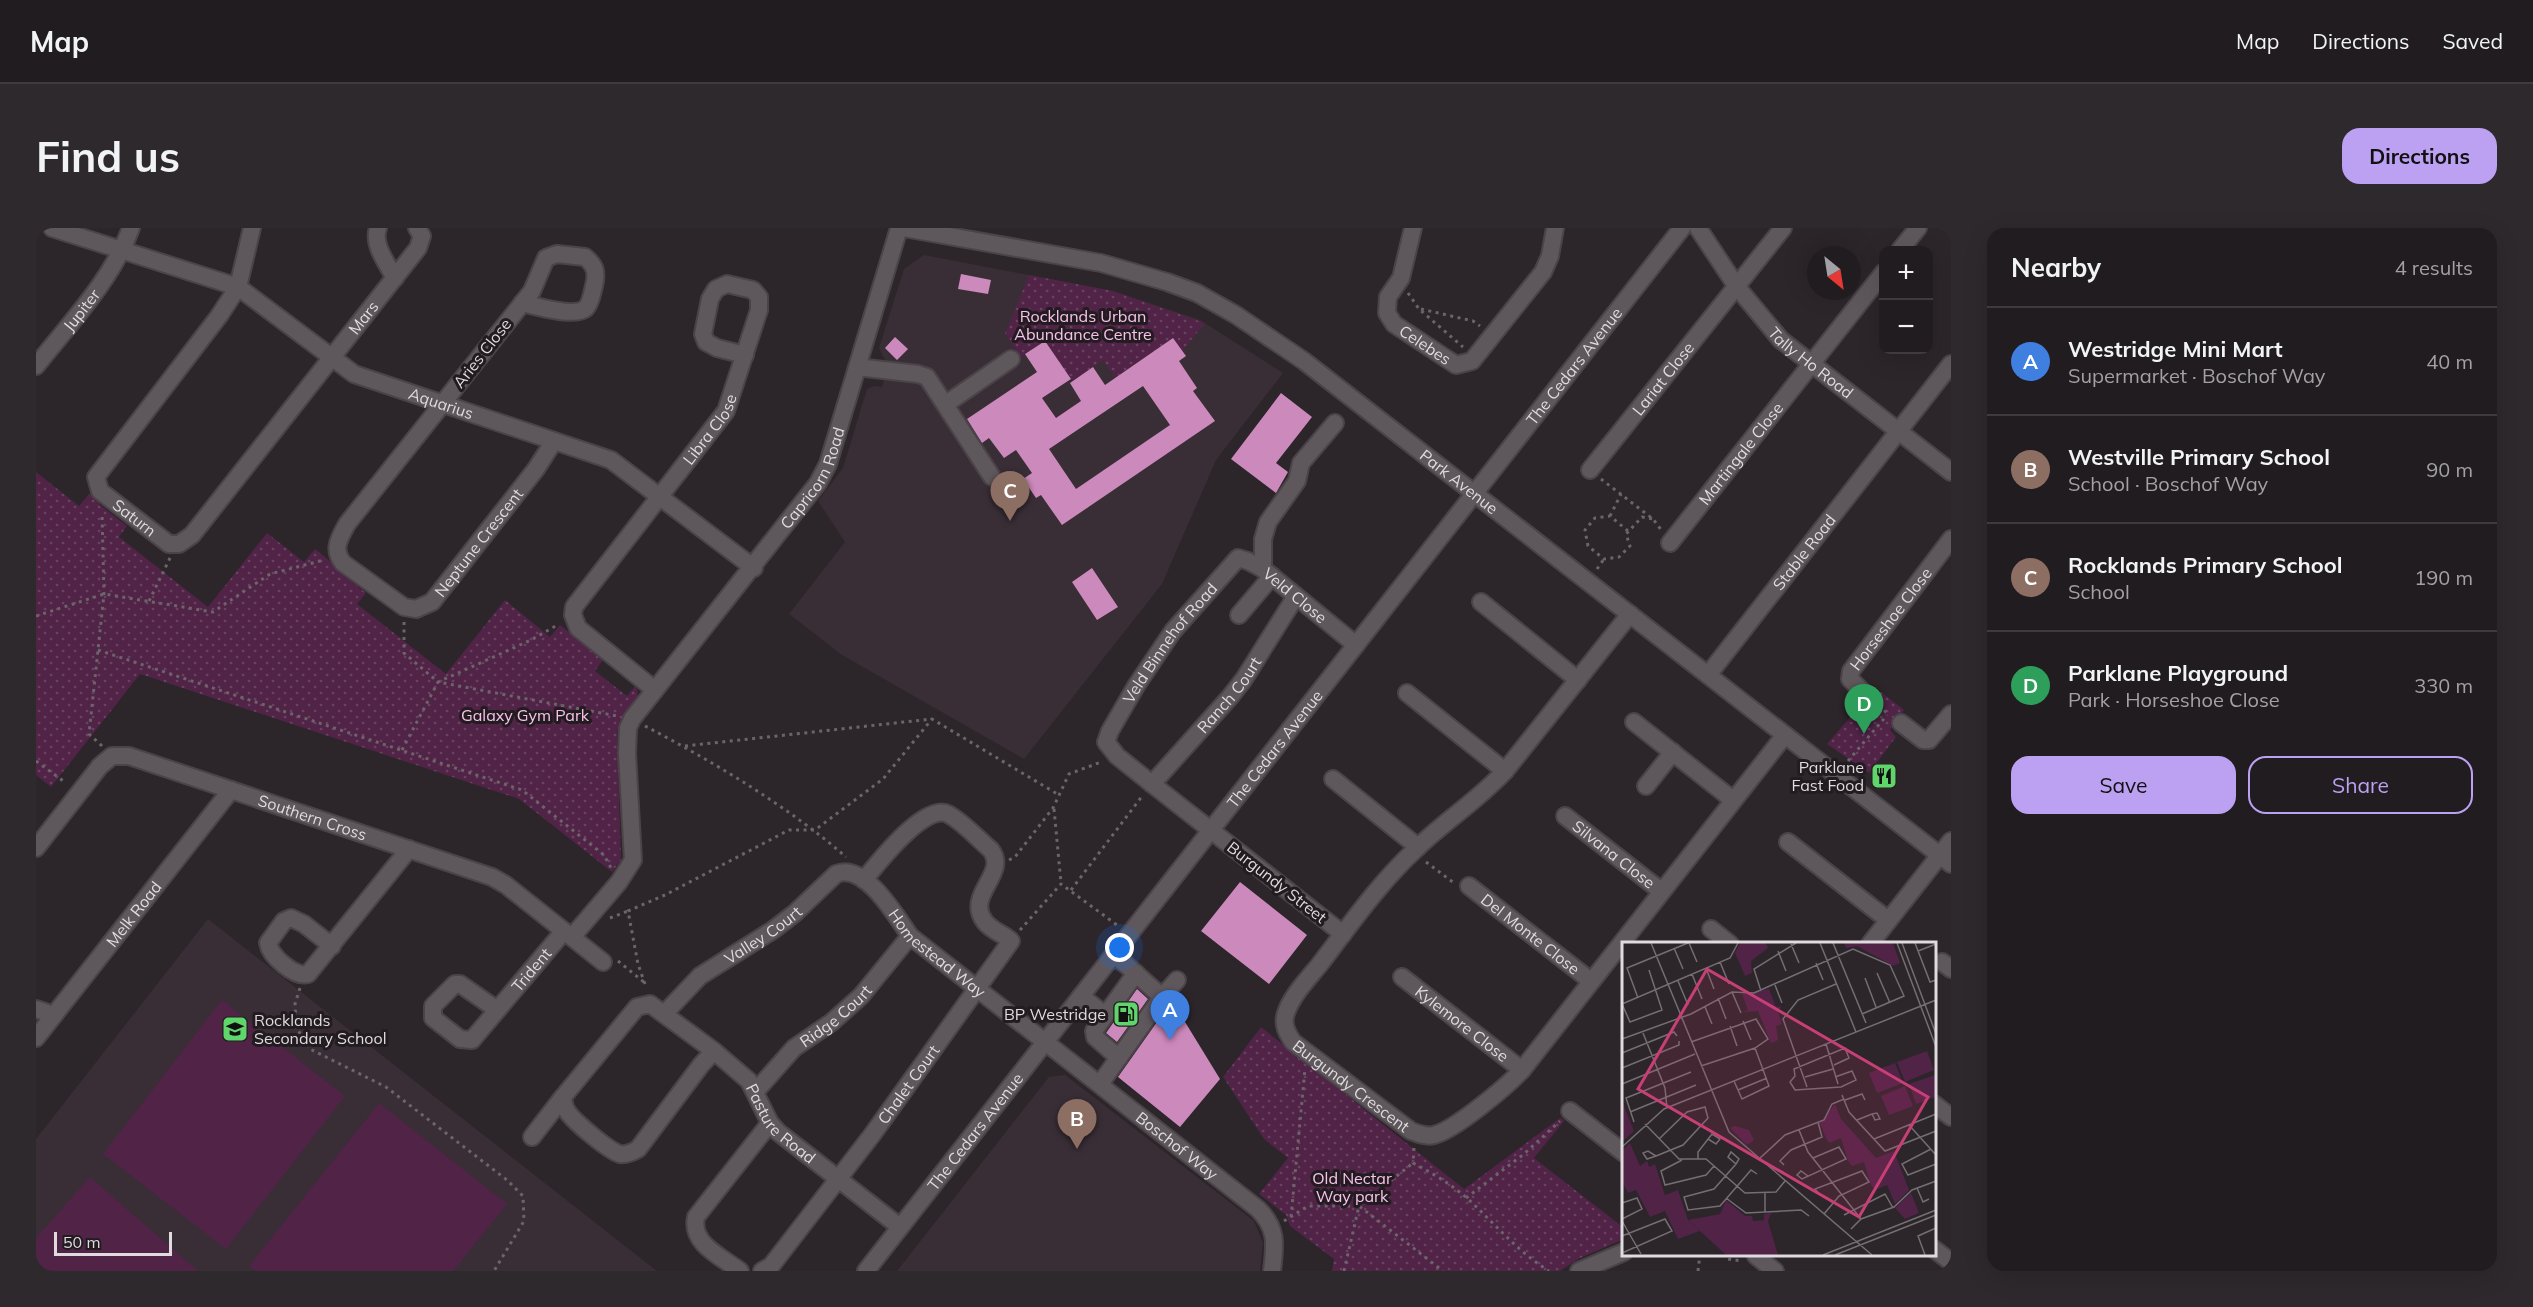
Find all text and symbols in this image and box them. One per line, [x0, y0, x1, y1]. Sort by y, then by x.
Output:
text: Map [30, 24, 89, 59]
text: Map [2236, 28, 2279, 54]
text: Directions [2312, 28, 2409, 54]
text: Saved [2442, 28, 2503, 54]
button: Directions [2342, 128, 2497, 184]
text: Find us [36, 130, 180, 183]
north arrow [1807, 246, 1861, 300]
map controls [1879, 246, 1933, 354]
button: + [1879, 246, 1933, 300]
text: Nearby [2011, 251, 2101, 284]
text: 4 results [2395, 255, 2473, 280]
street label: Jupiter [59, 285, 104, 335]
street label: Mars [344, 297, 383, 338]
button: − [1879, 300, 1933, 354]
street label: The Cedars Avenue [1522, 303, 1626, 429]
park label: Rocklands Urban Abundance Centre [1014, 306, 1152, 344]
street label: Aries Close [449, 314, 515, 392]
street label: Celebes [1396, 320, 1455, 369]
street label: Tally Ho Road [1764, 323, 1857, 402]
text: Westridge Mini Mart [2068, 335, 2283, 363]
street label: Lariat Close [1628, 338, 1698, 419]
text: A [2023, 349, 2038, 374]
text: 40 m [2426, 349, 2473, 374]
text: Supermarket · Boschof Way [2068, 363, 2325, 388]
street label: Aquarius [406, 383, 476, 423]
street label: Libra Close [678, 392, 741, 468]
street label: Martingale Close [1694, 398, 1787, 509]
street label: Capricorn Road [776, 425, 849, 533]
text: Westville Primary School [2068, 443, 2330, 471]
street label: Park Avenue [1416, 445, 1502, 518]
text: B [2024, 457, 2037, 482]
text: 90 m [2426, 457, 2473, 482]
text: School · Boschof Way [2068, 471, 2268, 496]
pin: C [990, 472, 1030, 521]
street label: Neptune Crescent [430, 484, 527, 601]
street label: Saturn [109, 494, 160, 541]
street label: Stable Road [1768, 510, 1840, 594]
text: Rocklands Primary School [2068, 551, 2343, 579]
street label: Veld Close [1259, 563, 1331, 627]
street label: Horseshoe Close [1845, 563, 1936, 674]
text: C [2024, 565, 2037, 590]
text: 190 m [2414, 565, 2473, 590]
street label: Veld Binnehof Road [1118, 578, 1221, 707]
text: School [2068, 579, 2130, 604]
street label: Ranch Court [1193, 653, 1266, 737]
text: Parklane Playground [2068, 659, 2288, 687]
text: D [2023, 673, 2038, 698]
text: 330 m [2414, 673, 2473, 698]
pin: D [1844, 684, 1884, 734]
street label: The Cedars Avenue [1222, 686, 1327, 812]
text: Park · Horseshoe Close [2068, 687, 2280, 712]
park label: Galaxy Gym Park [461, 705, 590, 725]
button: Save [2011, 756, 2236, 814]
button: Share [2248, 756, 2473, 814]
place label: Parklane Fast Food [1792, 757, 1864, 795]
restaurant icon: Parklane Fast Food [1869, 761, 1899, 791]
street label: Southern Cross [256, 790, 369, 845]
street label: Silvana Close [1569, 816, 1659, 893]
street label: Burgundy Street [1223, 837, 1331, 927]
street label: Melk Road [102, 877, 166, 951]
street label: Del Monte Close [1477, 889, 1584, 979]
street label: Valley Court [720, 902, 806, 968]
street label: Homestead Way [884, 905, 990, 1002]
your location [1105, 933, 1134, 962]
inset map [1622, 942, 1936, 1256]
street label: Trident [507, 943, 556, 996]
street label: Ridge Court [796, 980, 876, 1051]
street label: Kylemore Close [1411, 981, 1513, 1066]
pin: A [1150, 990, 1190, 1040]
fuel station icon: BP Westridge [1111, 999, 1141, 1029]
place label: BP Westridge [1004, 1004, 1106, 1024]
place label: Rocklands Secondary School [254, 1010, 386, 1048]
school or university icon: Rocklands Secondary School [220, 1014, 250, 1044]
street label: Burgundy Crescent [1289, 1035, 1414, 1137]
street label: Chalet Court [873, 1040, 944, 1128]
street label: The Cedars Avenue [923, 1069, 1027, 1194]
street label: Pasture Road [742, 1080, 820, 1168]
pin: B [1058, 1100, 1096, 1149]
street label: Boschof Way [1132, 1107, 1223, 1184]
park label: Old Nectar Way park [1312, 1168, 1392, 1206]
scale bar [54, 1229, 172, 1256]
text: 50 m [63, 1232, 100, 1252]

